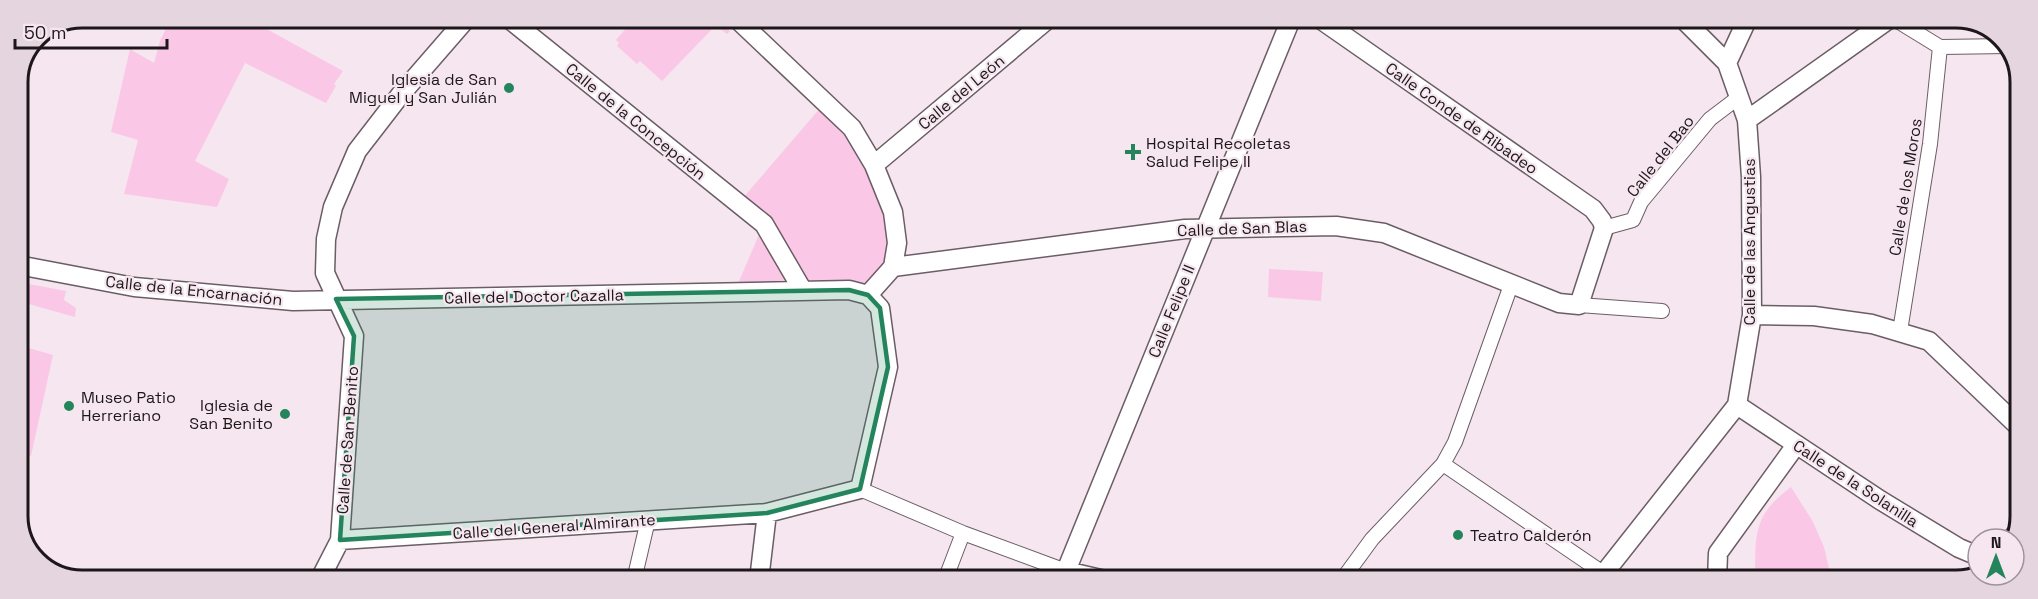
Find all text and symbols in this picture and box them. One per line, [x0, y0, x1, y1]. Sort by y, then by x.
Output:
scale bar [15, 12, 166, 50]
text: 50 m [24, 21, 66, 44]
street label: Calle del León [914, 50, 1009, 135]
street label: Calle de la Concepción [561, 58, 710, 184]
street label: Calle Conde de Ribadeo [1381, 58, 1542, 179]
place label: Iglesia de San Miguel y San Julián [349, 69, 497, 108]
marker: Iglesia de San Miguel y San Julián [502, 81, 516, 95]
street label: Calle del Bao [1622, 111, 1699, 201]
street label: Calle de los Moros [1884, 117, 1927, 257]
place label: Hospital Recoletas Salud Felipe II [1146, 133, 1291, 172]
marker: Hospital Recoletas Salud Felipe II [1124, 143, 1142, 161]
street label: Calle de las Angustias [1739, 158, 1760, 326]
street label: Calle de San Blas [1177, 216, 1307, 241]
street label: Calle Felipe II [1143, 262, 1200, 361]
street label: Calle de la Encarnación [105, 271, 283, 310]
street label: Calle del Doctor Cazalla [444, 284, 624, 309]
street label: Calle de San Benito [332, 365, 363, 515]
place label: Museo Patio Herreriano [81, 387, 176, 426]
place label: Iglesia de San Benito [189, 395, 273, 434]
marker: Museo Patio Herreriano [62, 399, 76, 413]
marker: Iglesia de San Benito [278, 407, 292, 421]
street label: Calle de la Solanilla [1789, 435, 1922, 532]
street label: Calle del General Almirante [452, 509, 656, 544]
place label: Teatro Calderón [1470, 525, 1592, 546]
north arrow [1966, 527, 2026, 587]
marker: Teatro Calderón [1451, 528, 1465, 542]
text: N [1991, 532, 2001, 553]

